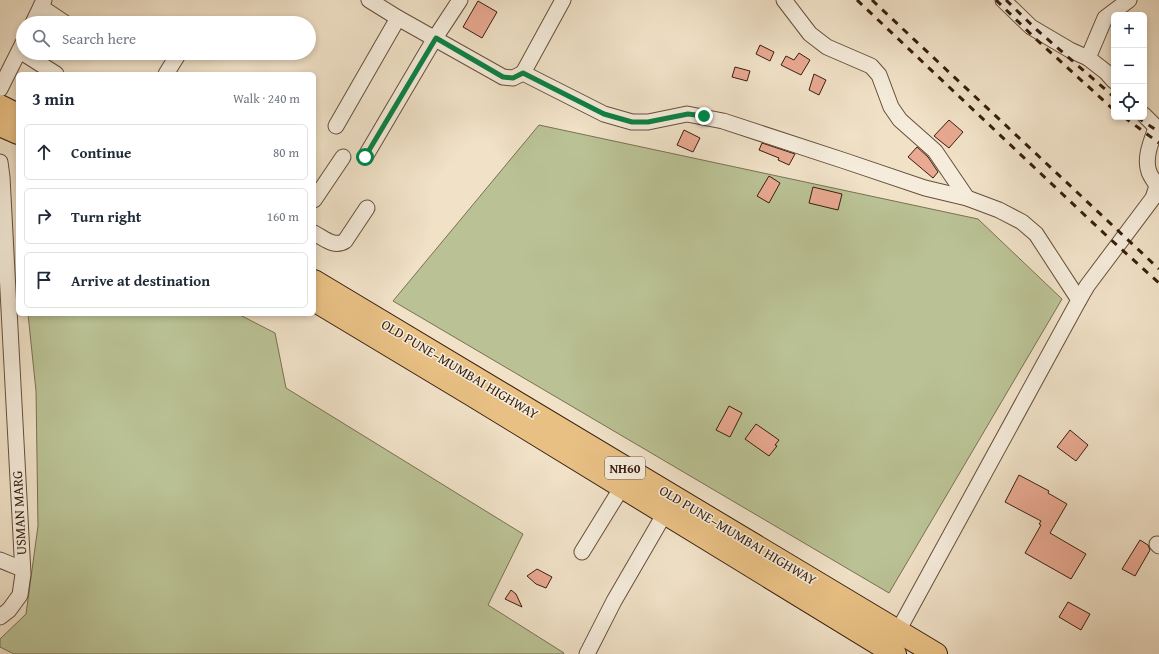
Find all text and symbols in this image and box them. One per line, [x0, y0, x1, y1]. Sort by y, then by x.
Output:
map controls [1111, 12, 1147, 120]
button: + [1111, 12, 1147, 48]
search box [16, 16, 316, 60]
icon: search [30, 27, 52, 49]
text: Search here [62, 28, 136, 49]
button: − [1111, 48, 1147, 84]
button: locate [1111, 84, 1147, 120]
text: 3 min [32, 86, 74, 111]
text: Walk · 240 m [233, 89, 300, 108]
route end [695, 107, 713, 125]
icon: ahead [33, 141, 55, 163]
text: Continue [71, 142, 132, 163]
text: 80 m [273, 143, 299, 162]
route start [356, 148, 374, 166]
icon: right [33, 205, 55, 227]
text: Turn right [71, 206, 142, 227]
text: 160 m [267, 207, 299, 226]
icon: arrive [33, 269, 55, 291]
text: Arrive at destination [71, 270, 210, 291]
street label: OLD PUNE–MUMBAI HIGHWAY [378, 314, 543, 424]
road number: NH60 [605, 457, 645, 479]
street label: USMAN MARG [7, 470, 31, 556]
street label: OLD PUNE–MUMBAI HIGHWAY [656, 480, 821, 590]

